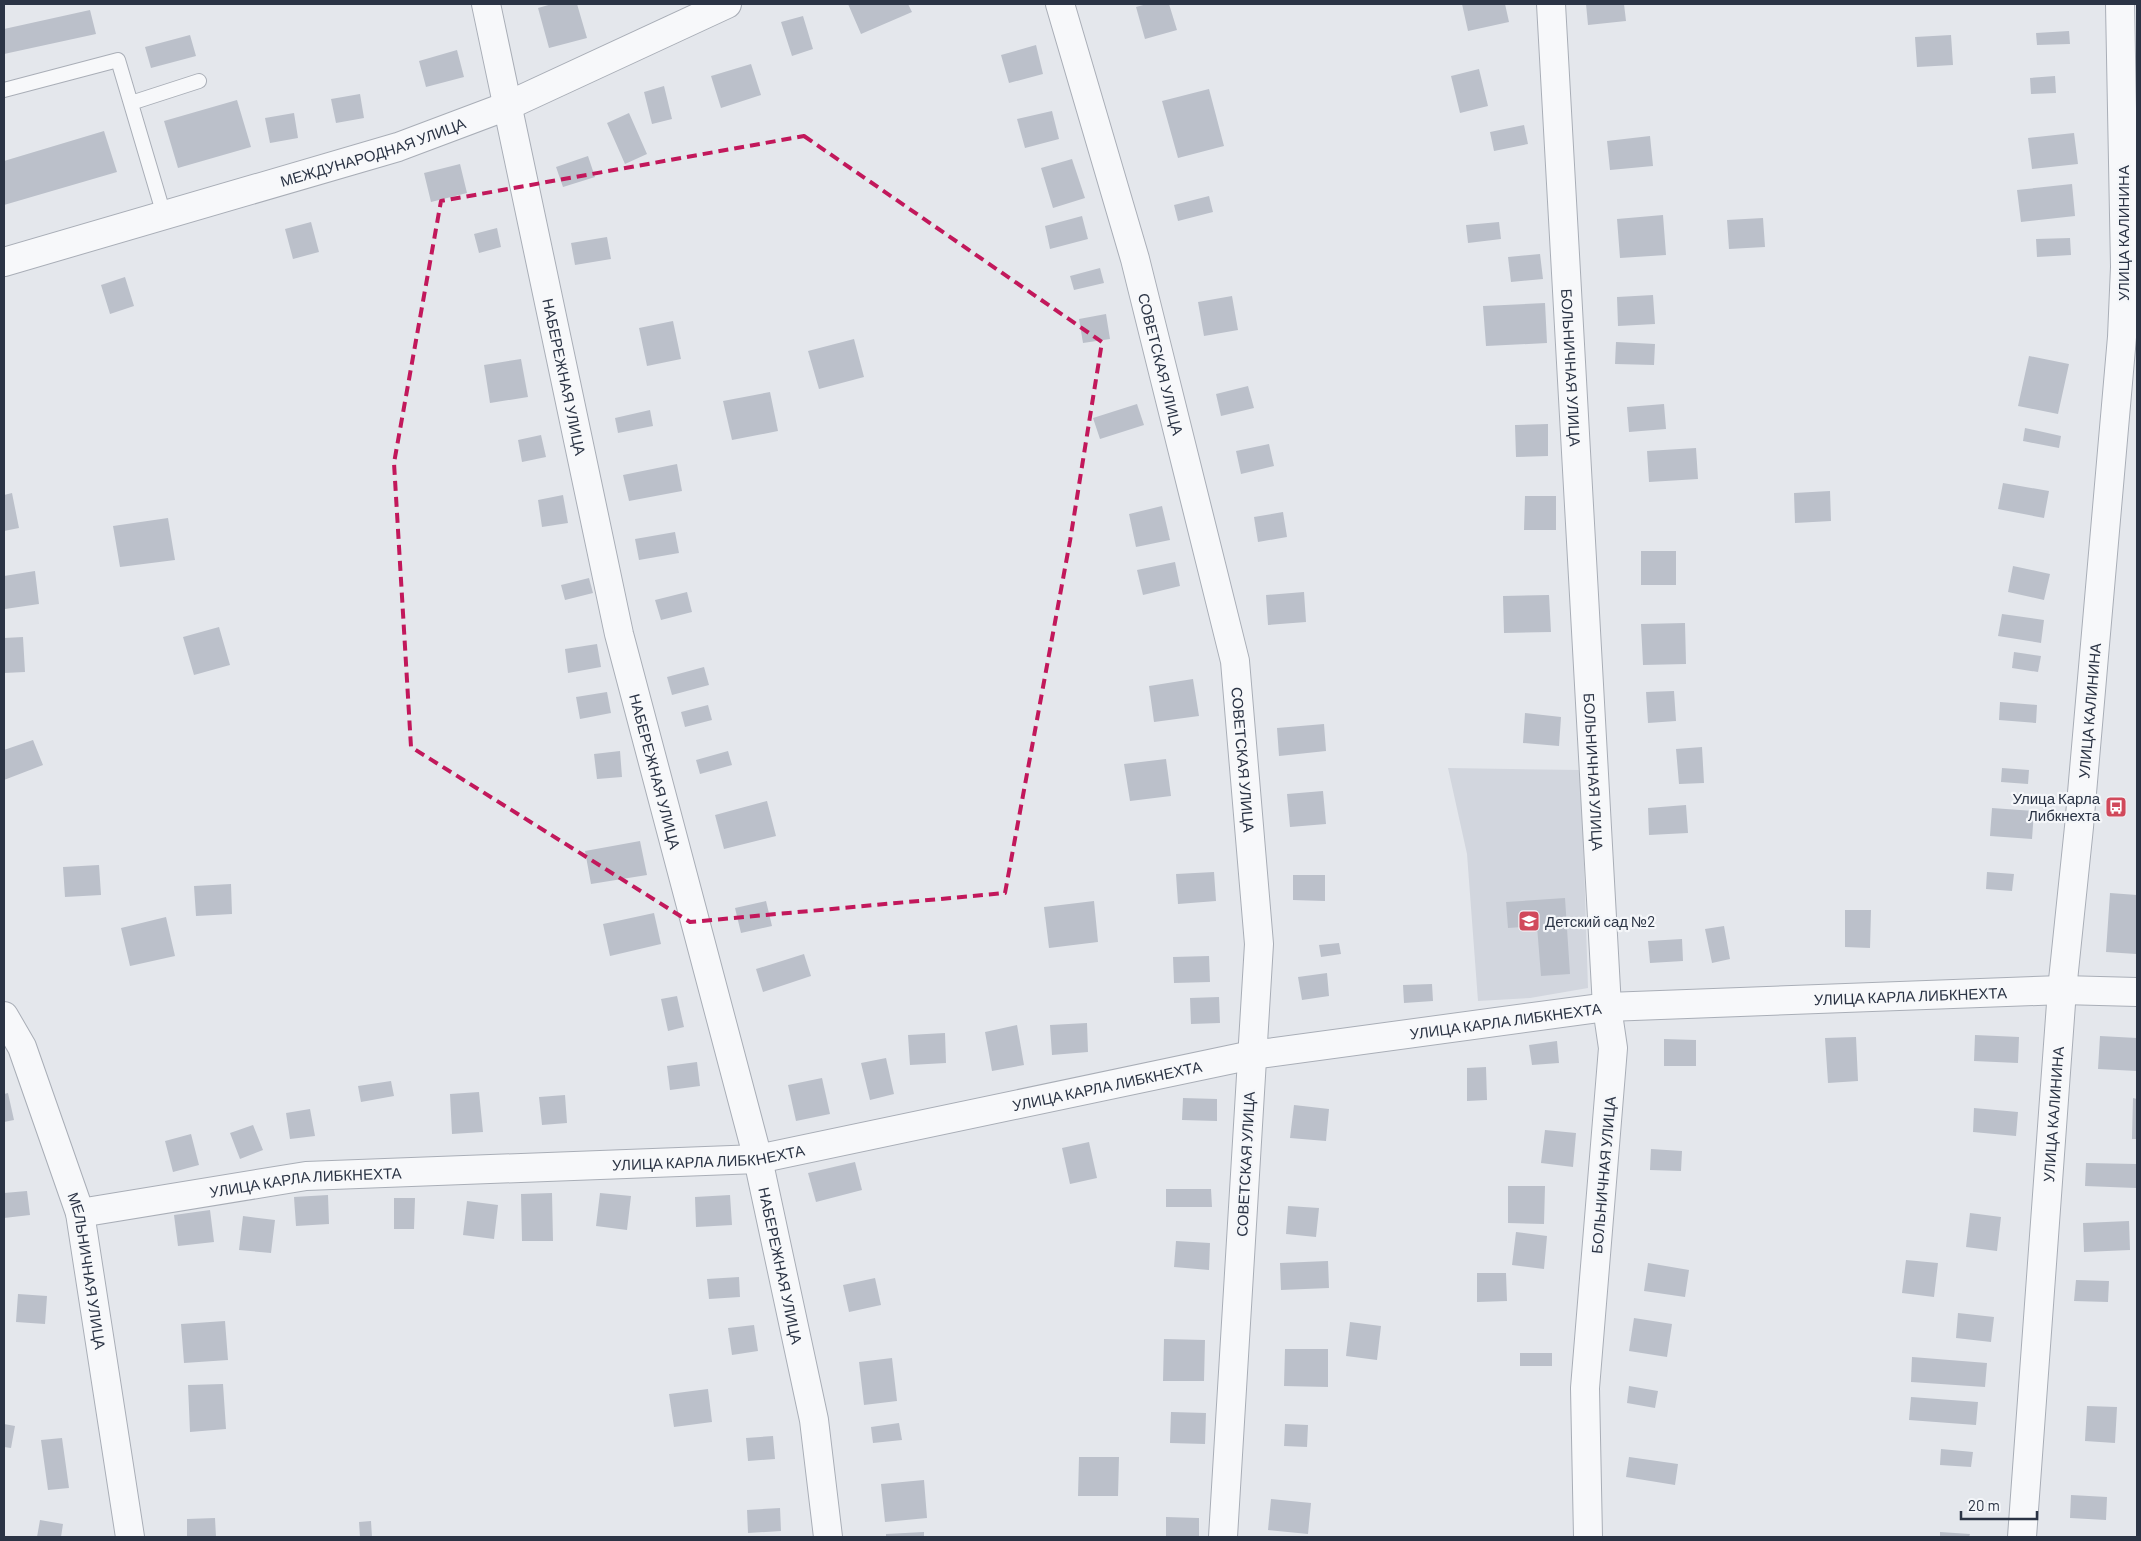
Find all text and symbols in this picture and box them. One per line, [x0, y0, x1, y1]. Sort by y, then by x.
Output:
street label: МЕЖДУНАРОДНАЯ УЛИЦА [278, 113, 468, 190]
street label: УЛИЦА КАЛИНИНА [2114, 165, 2132, 301]
street label: БОЛЬНИЧНАЯ УЛИЦА [1558, 288, 1585, 447]
street label: СОВЕТСКАЯ УЛИЦА [1135, 291, 1187, 437]
street label: НАБЕРЕЖНАЯ УЛИЦА [539, 297, 590, 457]
street label: УЛИЦА КАЛИНИНА [2074, 642, 2104, 779]
street label: СОВЕТСКАЯ УЛИЦА [1228, 686, 1258, 833]
street label: НАБЕРЕЖНАЯ УЛИЦА [626, 692, 685, 851]
street label: БОЛЬНИЧНАЯ УЛИЦА [1580, 692, 1607, 851]
place label: Улица Карла Либкнехта [2012, 789, 2101, 824]
bus stop icon: Улица Карла Либкнехта [2104, 795, 2128, 819]
school or university icon: Детский сад №2 [1517, 909, 1541, 933]
place label: Детский сад №2 [1545, 912, 1655, 930]
street label: УЛИЦА КАРЛА ЛИБКНЕХТА [1813, 983, 2007, 1008]
street label: УЛИЦА КАРЛА ЛИБКНЕХТА [1409, 999, 1603, 1043]
street label: УЛИЦА КАЛИНИНА [2039, 1046, 2067, 1183]
street label: УЛИЦА КАРЛА ЛИБКНЕХТА [1011, 1057, 1203, 1114]
street label: СОВЕТСКАЯ УЛИЦА [1232, 1091, 1258, 1237]
street label: БОЛЬНИЧНАЯ УЛИЦА [1587, 1096, 1619, 1254]
street label: УЛИЦА КАРЛА ЛИБКНЕХТА [612, 1140, 806, 1173]
street label: УЛИЦА КАРЛА ЛИБКНЕХТА [208, 1163, 402, 1201]
street label: НАБЕРЕЖНАЯ УЛИЦА [755, 1185, 806, 1346]
street label: МЕЛЬНИЧНАЯ УЛИЦА [64, 1190, 110, 1351]
scale bar [1961, 1488, 2037, 1520]
text: 20 m [1968, 1496, 2000, 1514]

